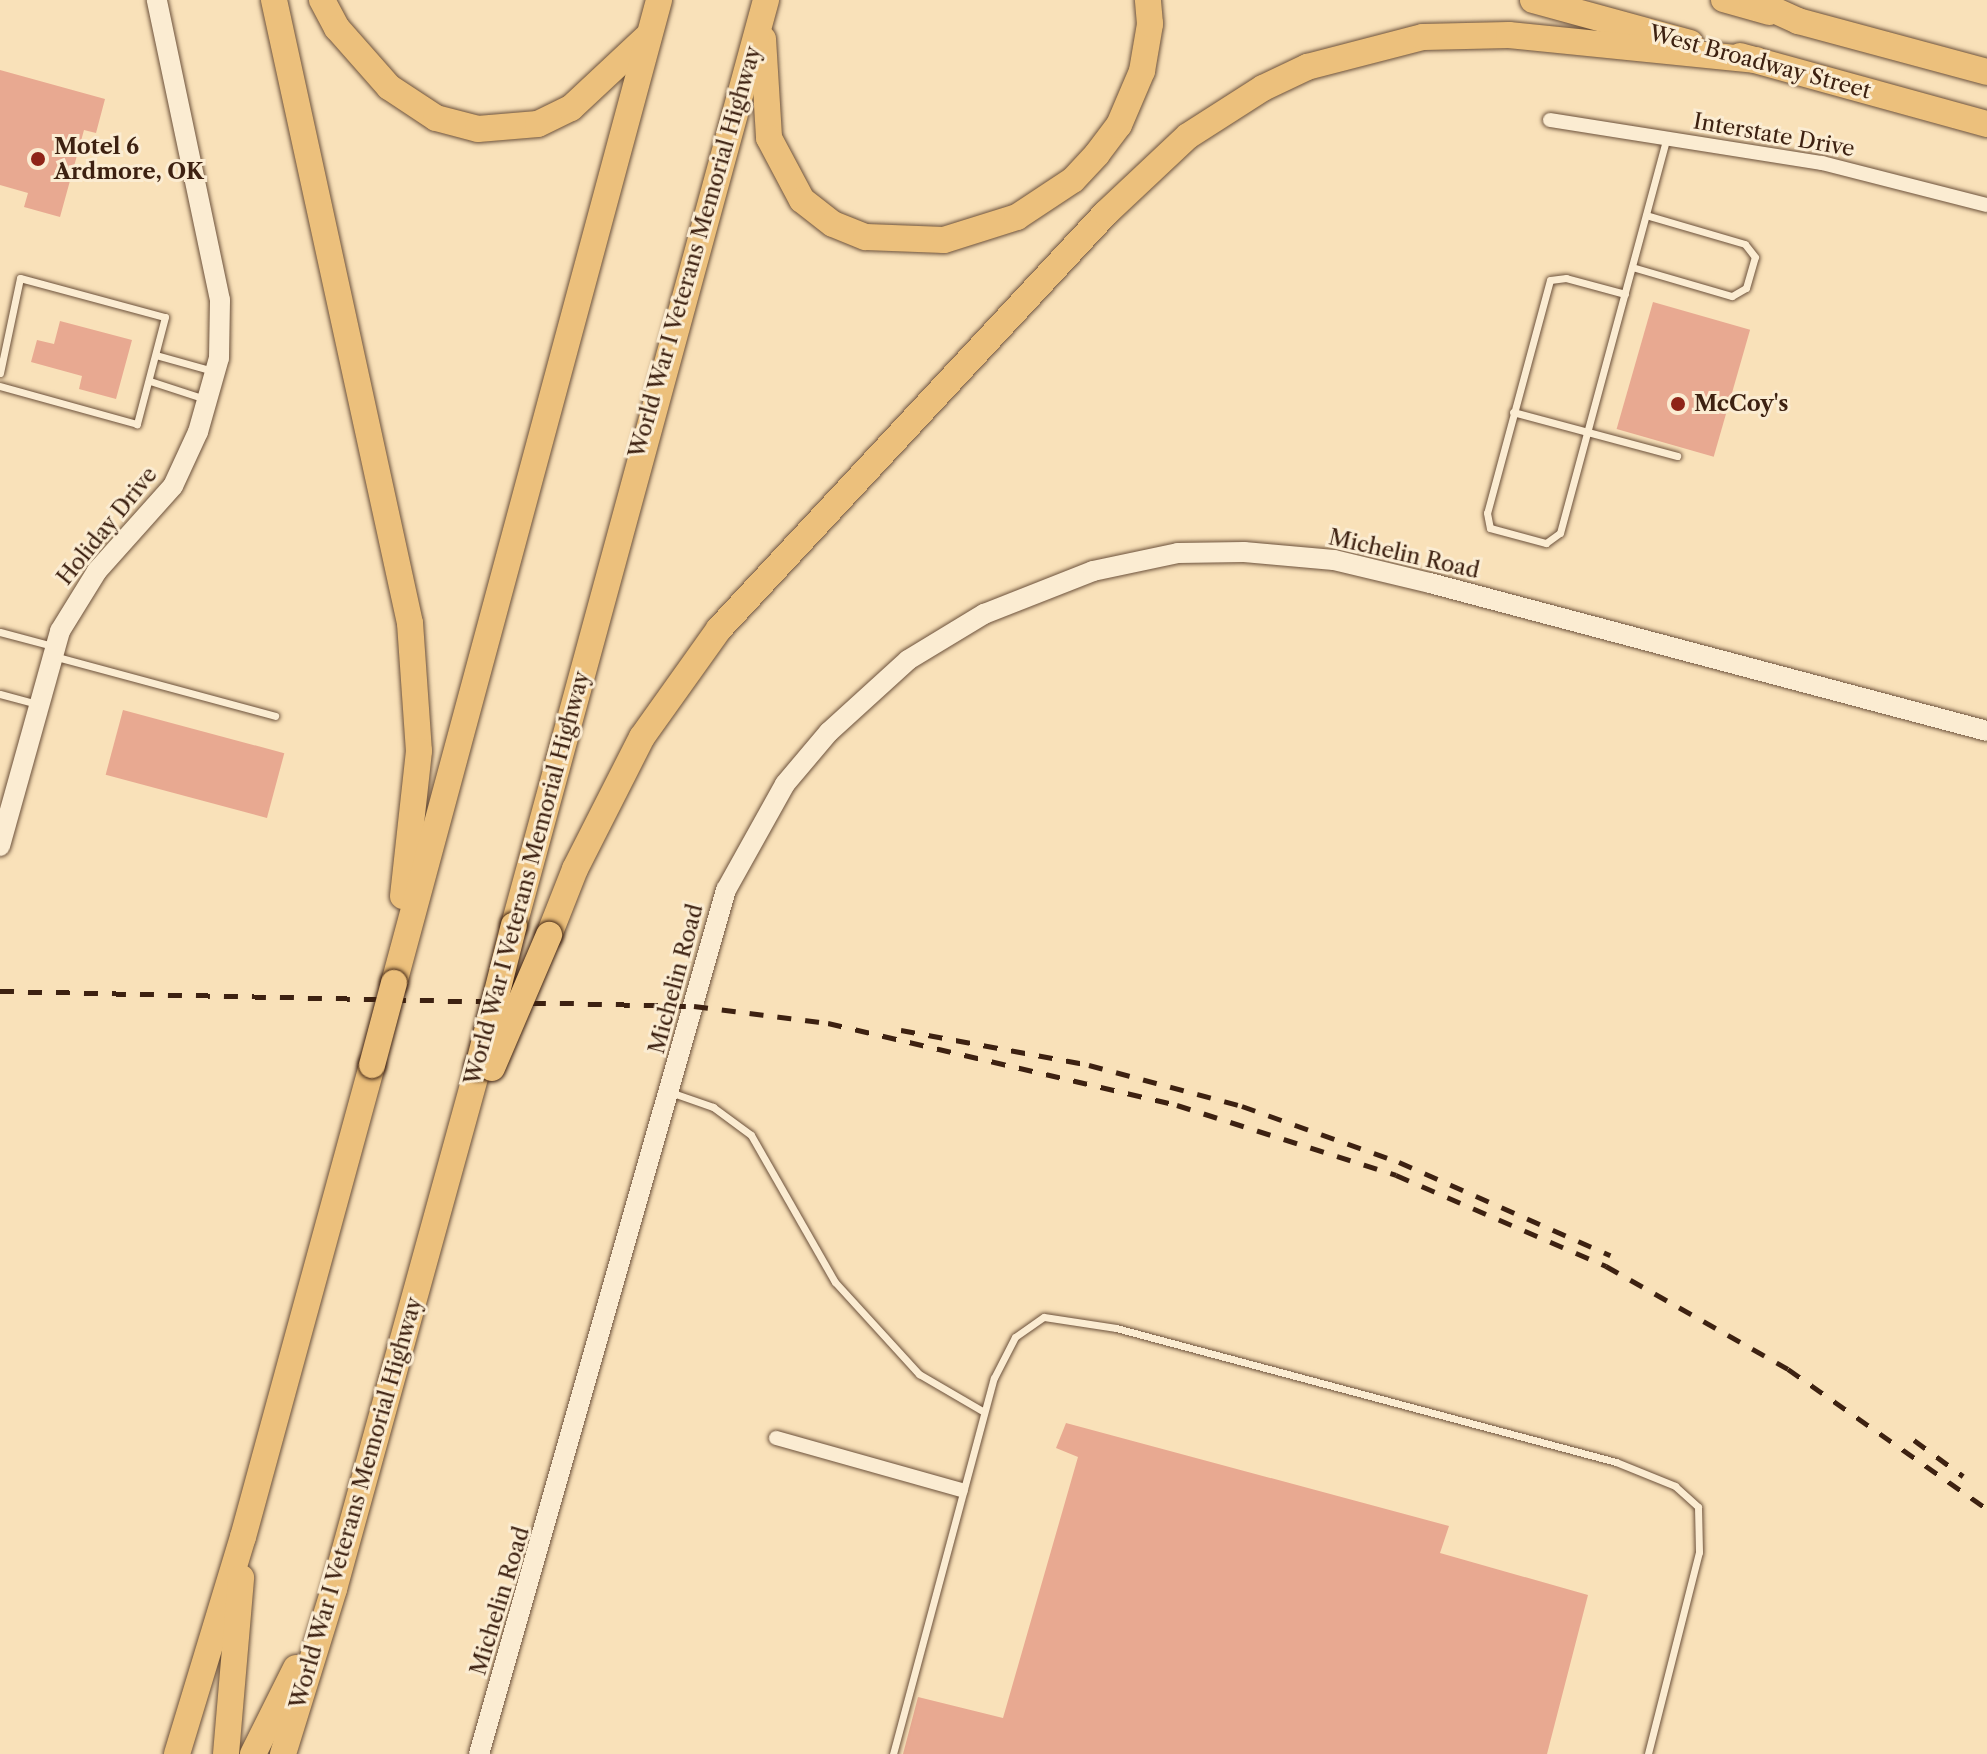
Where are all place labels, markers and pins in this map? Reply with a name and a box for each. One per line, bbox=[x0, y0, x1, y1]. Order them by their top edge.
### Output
place label: Motel 6 Ardmore, OK bbox=[54, 133, 204, 184]
marker: Motel 6 Ardmore, OK bbox=[29, 150, 47, 168]
place label: McCoy's bbox=[1694, 391, 1789, 417]
marker: McCoy's bbox=[1669, 395, 1687, 413]

